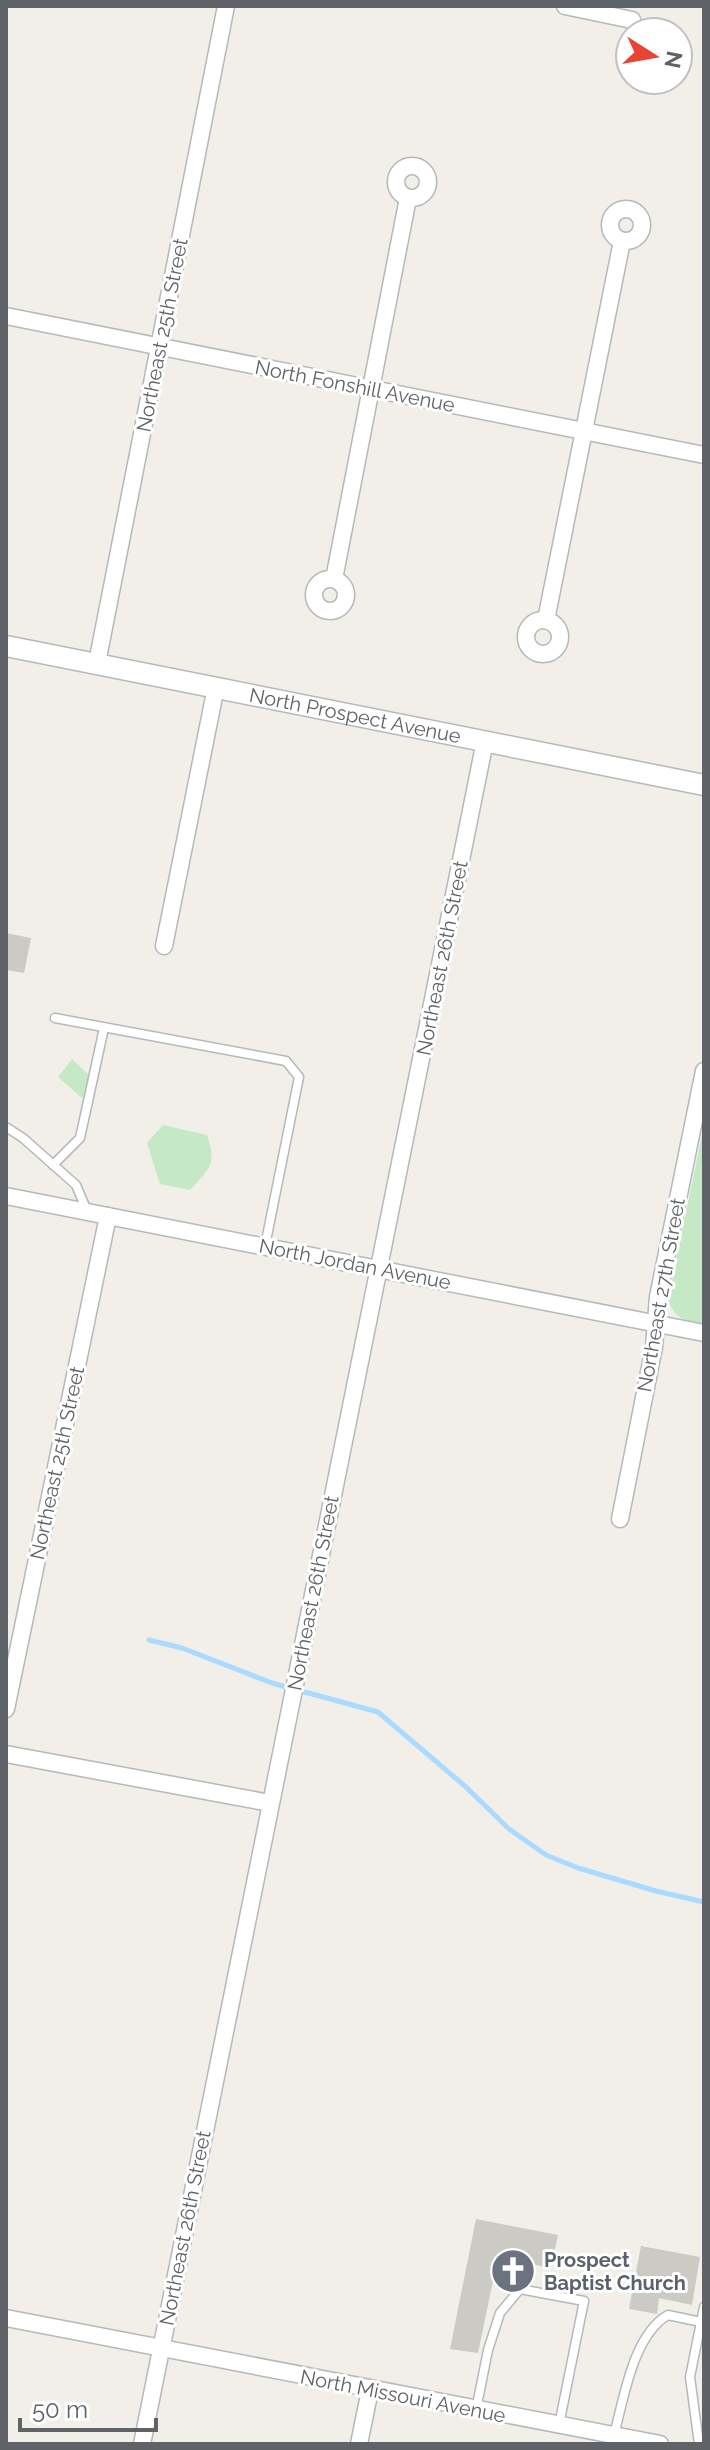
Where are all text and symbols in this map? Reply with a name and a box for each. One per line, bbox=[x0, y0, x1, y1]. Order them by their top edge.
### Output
north arrow bbox=[614, 16, 694, 96]
text: N bbox=[659, 49, 688, 71]
street label: Northeast 25th Street bbox=[131, 236, 193, 434]
street label: North Fonshill Avenue bbox=[253, 355, 457, 417]
street label: North Prospect Avenue bbox=[247, 683, 463, 748]
street label: Northeast 26th Street bbox=[411, 858, 473, 1057]
street label: Northeast 27th Street bbox=[632, 1196, 690, 1394]
street label: North Jordan Avenue bbox=[257, 1234, 453, 1294]
street label: Northeast 25th Street bbox=[25, 1364, 89, 1562]
street label: Northeast 26th Street bbox=[282, 1493, 344, 1692]
street label: Northeast 26th Street bbox=[154, 2128, 216, 2327]
church icon: Prospect Baptist Church bbox=[489, 2247, 537, 2295]
place label: Prospect Baptist Church bbox=[544, 2248, 686, 2295]
street label: North Missouri Avenue bbox=[298, 2364, 508, 2428]
scale bar bbox=[20, 2382, 156, 2432]
text: 50 m bbox=[32, 2395, 88, 2424]

